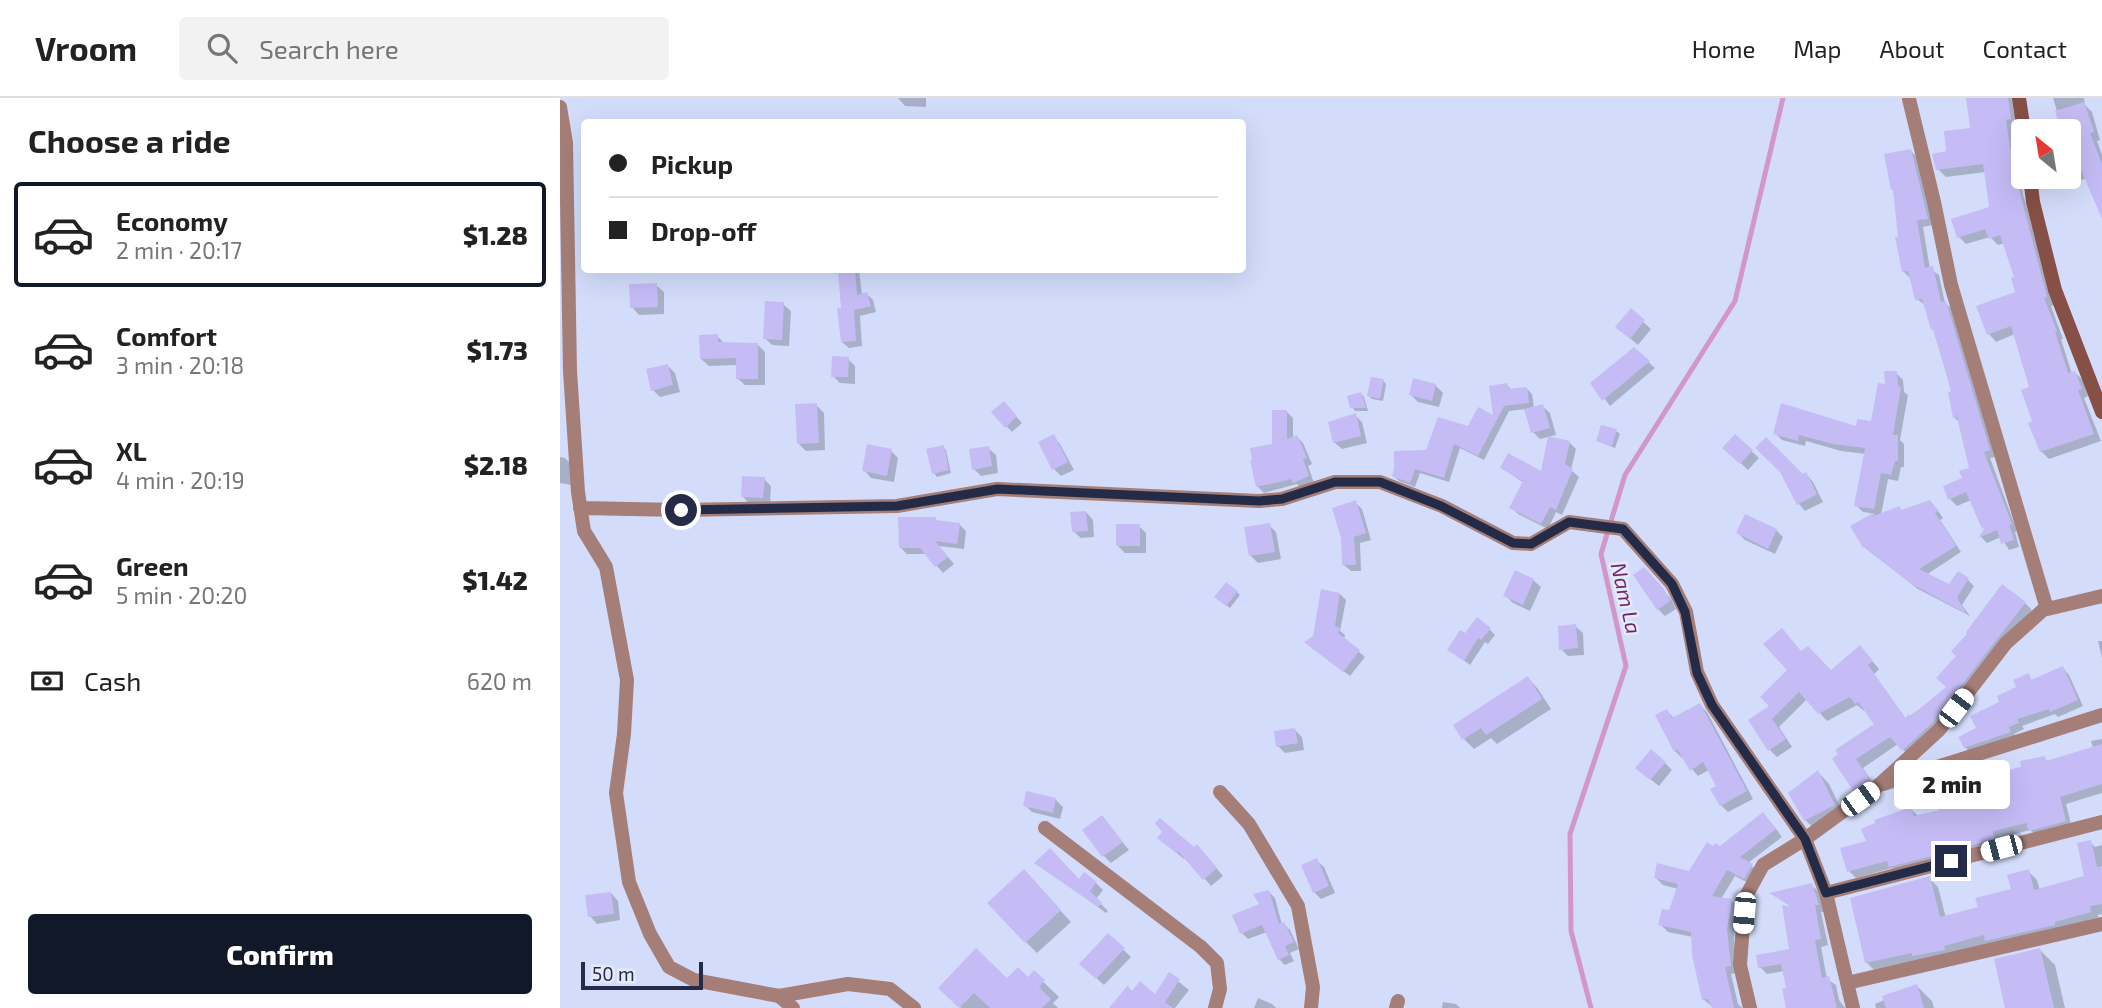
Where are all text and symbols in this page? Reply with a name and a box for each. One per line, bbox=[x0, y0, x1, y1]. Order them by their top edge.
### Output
search box bbox=[179, 17, 669, 80]
text: Vroom bbox=[35, 28, 137, 68]
icon: search bbox=[203, 29, 241, 67]
text: Search here bbox=[259, 33, 399, 64]
text: Home bbox=[1692, 34, 1755, 63]
text: Map bbox=[1793, 34, 1841, 63]
text: About bbox=[1879, 34, 1945, 63]
text: Contact bbox=[1983, 34, 2067, 63]
north arrow bbox=[2011, 119, 2081, 189]
map controls bbox=[2011, 119, 2081, 189]
text: Choose a ride bbox=[28, 121, 231, 159]
text: Pickup bbox=[651, 148, 733, 179]
icon: car bbox=[32, 203, 95, 266]
text: Economy bbox=[116, 205, 228, 236]
text: Drop-off bbox=[651, 215, 756, 246]
text: $1.28 bbox=[463, 219, 528, 250]
text: 2 min · 20:17 bbox=[116, 236, 242, 264]
icon: car bbox=[32, 318, 95, 381]
text: Comfort bbox=[116, 320, 217, 351]
text: $1.73 bbox=[466, 334, 528, 365]
text: 3 min · 20:18 bbox=[116, 351, 244, 379]
icon: car bbox=[32, 433, 95, 496]
text: XL bbox=[116, 435, 147, 466]
text: $2.18 bbox=[464, 449, 528, 480]
text: 4 min · 20:19 bbox=[116, 466, 245, 494]
route start bbox=[665, 494, 697, 526]
icon: car bbox=[32, 548, 95, 611]
text: Green bbox=[116, 550, 189, 581]
water label: Nam La bbox=[1607, 560, 1647, 636]
text: $1.42 bbox=[462, 564, 528, 595]
text: 5 min · 20:20 bbox=[116, 581, 247, 609]
icon: cash bbox=[28, 662, 66, 700]
text: Cash bbox=[84, 665, 141, 696]
text: 620 m bbox=[467, 667, 532, 695]
car bbox=[1935, 685, 1978, 731]
callout: 2 min bbox=[1893, 760, 2009, 808]
text: 2 min bbox=[1922, 770, 1982, 798]
car bbox=[1837, 778, 1884, 820]
car bbox=[1978, 832, 2025, 864]
route end bbox=[1935, 845, 1967, 877]
car bbox=[1732, 891, 1757, 935]
button: Confirm bbox=[28, 914, 532, 994]
scale bar bbox=[581, 959, 704, 991]
text: 50 m bbox=[592, 962, 635, 985]

